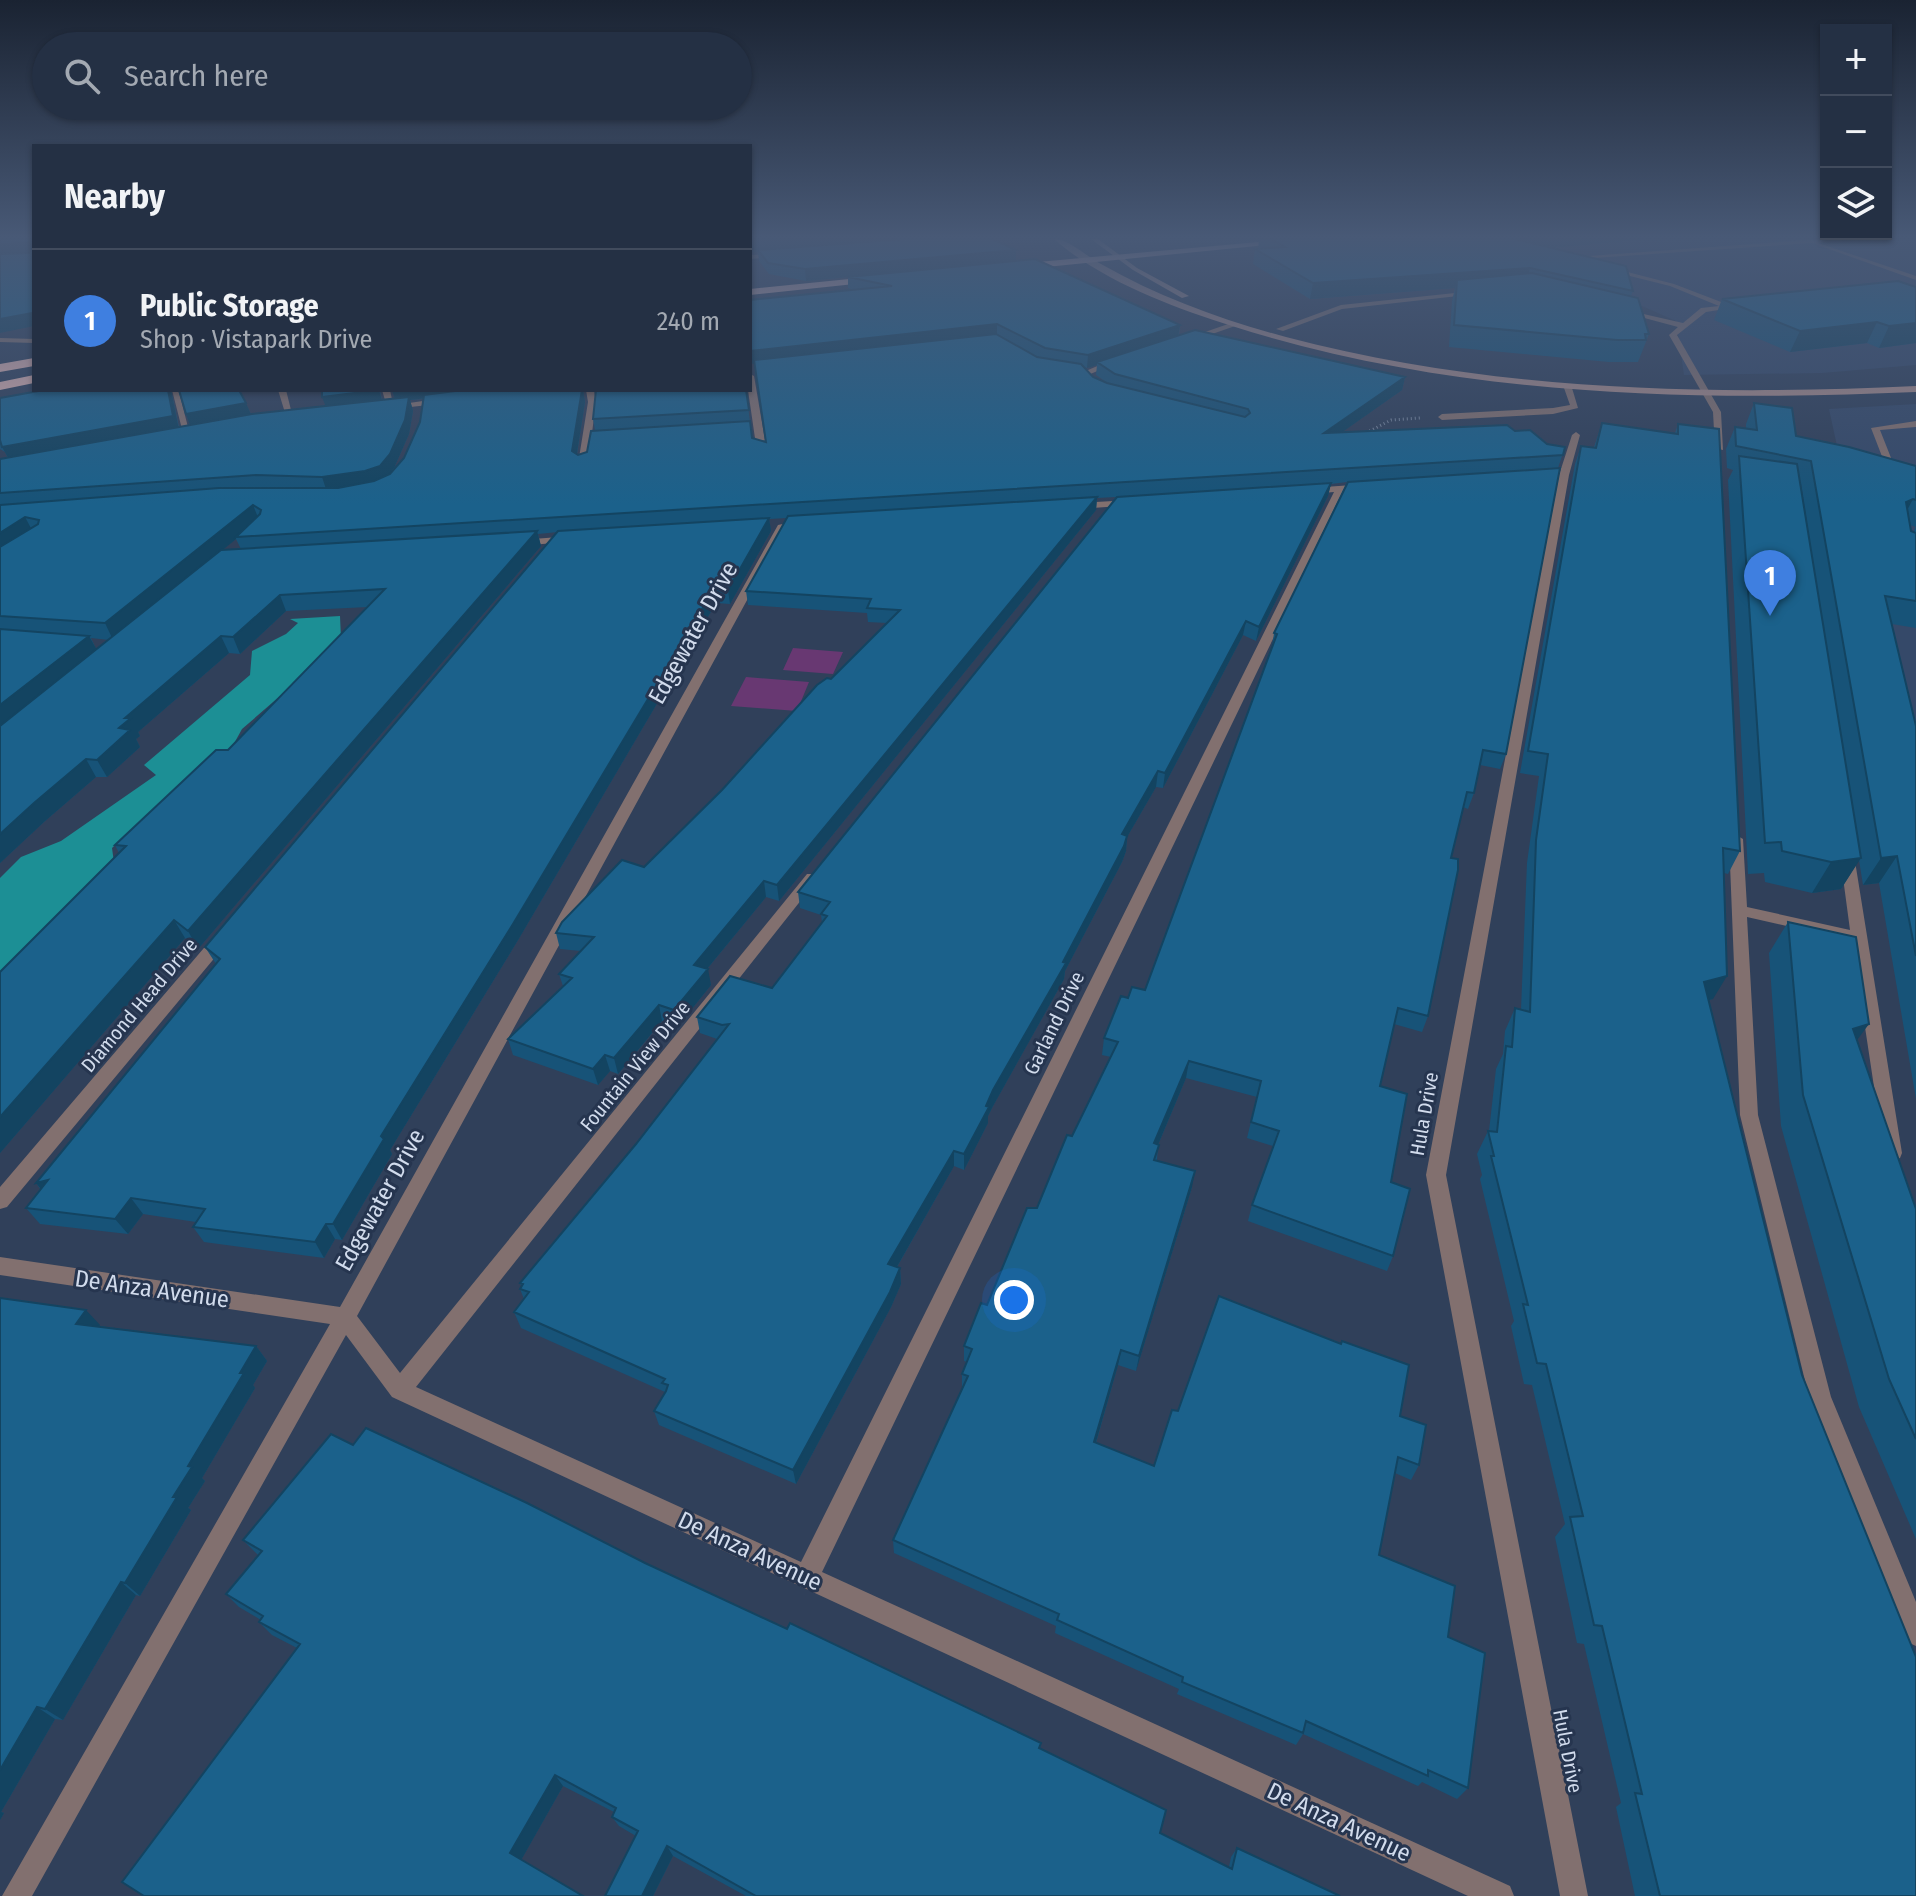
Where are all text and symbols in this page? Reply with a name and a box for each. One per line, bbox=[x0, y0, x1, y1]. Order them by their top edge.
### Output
map controls bbox=[1820, 24, 1892, 240]
button: + bbox=[1820, 24, 1892, 96]
search box bbox=[32, 32, 752, 120]
icon: search bbox=[60, 54, 104, 98]
text: Search here bbox=[124, 58, 269, 94]
button: − bbox=[1820, 96, 1892, 168]
button: layers bbox=[1820, 168, 1892, 240]
text: Nearby bbox=[64, 176, 165, 217]
text: Public Storage bbox=[140, 288, 319, 324]
text: 1 bbox=[85, 306, 96, 337]
text: 240 m bbox=[657, 306, 720, 337]
text: Shop · Vistapark Drive bbox=[140, 324, 372, 355]
pin: 1 bbox=[1744, 550, 1796, 616]
street label: Edgewater Drive bbox=[643, 557, 743, 709]
street label: Diamond Head Drive bbox=[76, 933, 202, 1077]
street label: Garland Drive bbox=[1019, 968, 1089, 1078]
street label: Fountain View Drive bbox=[575, 996, 695, 1136]
street label: Hula Drive bbox=[1405, 1070, 1443, 1158]
street label: Edgewater Drive bbox=[330, 1124, 430, 1276]
street label: De Anza Avenue bbox=[73, 1264, 231, 1314]
your location bbox=[994, 1280, 1034, 1320]
street label: De Anza Avenue bbox=[674, 1505, 826, 1597]
street label: Hula Drive bbox=[1548, 1707, 1588, 1795]
street label: De Anza Avenue bbox=[1263, 1776, 1415, 1868]

